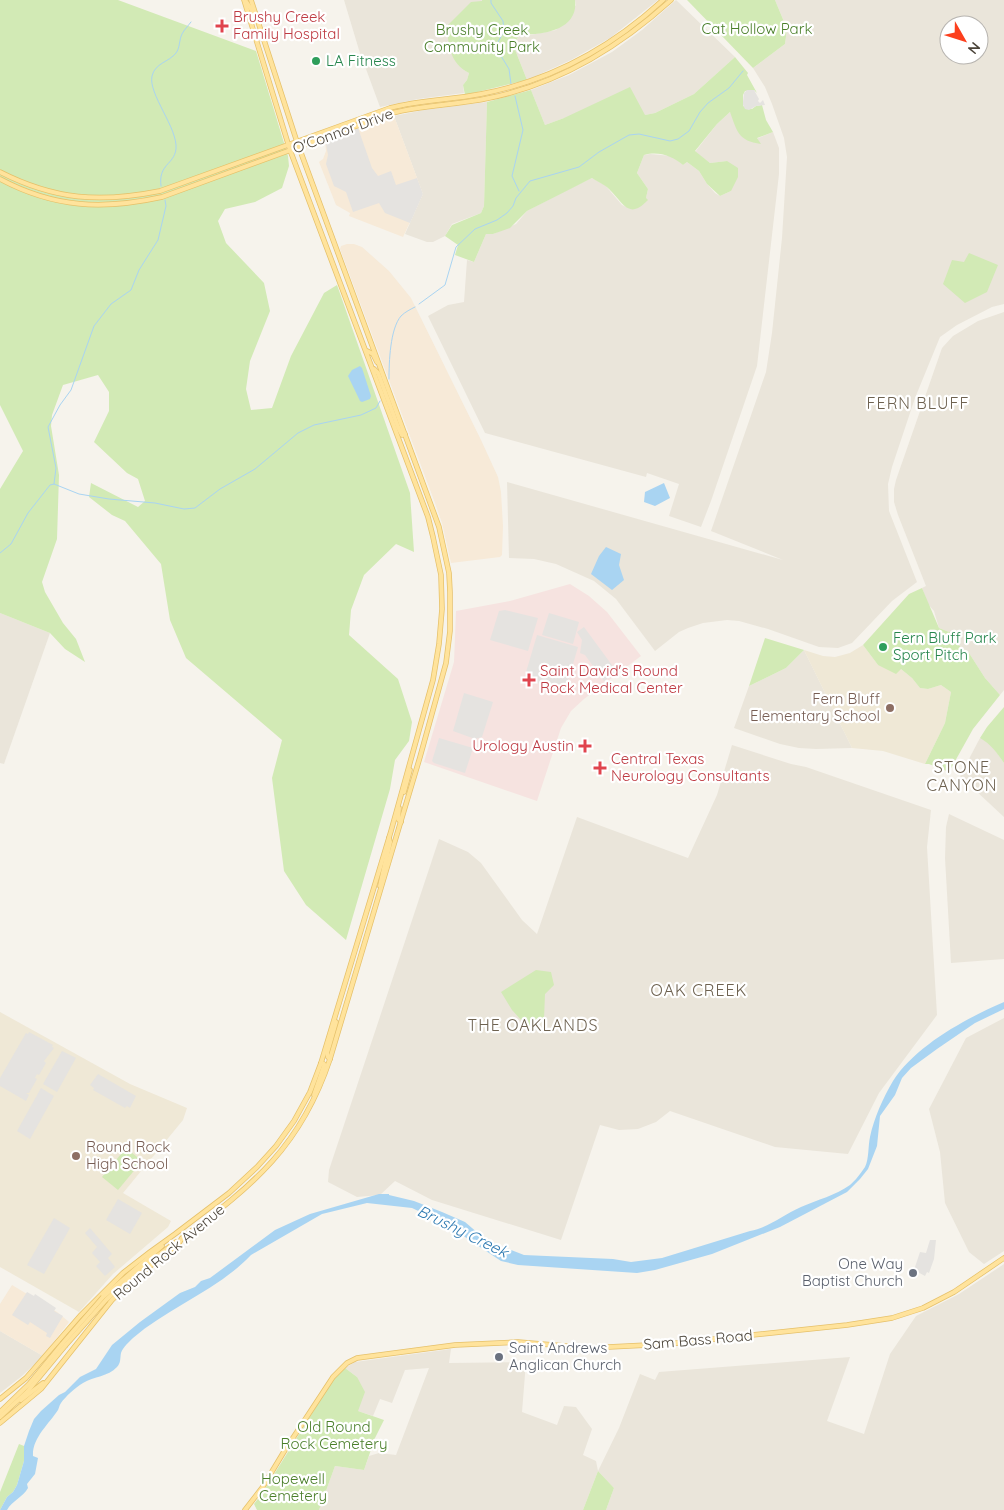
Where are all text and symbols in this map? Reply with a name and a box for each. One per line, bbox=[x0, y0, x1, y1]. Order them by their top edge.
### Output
place label: Brushy Creek Family Hospital bbox=[233, 7, 340, 43]
north arrow bbox=[939, 15, 989, 65]
marker: Brushy Creek Family Hospital bbox=[215, 19, 229, 33]
park label: Cat Hollow Park bbox=[702, 19, 812, 38]
park label: Brushy Creek Community Park bbox=[424, 20, 540, 56]
text: N bbox=[964, 39, 984, 58]
place label: LA Fitness bbox=[326, 51, 396, 70]
marker: LA Fitness bbox=[310, 55, 322, 67]
street label: O'Connor Drive bbox=[290, 104, 396, 158]
district label: FERN BLUFF bbox=[866, 393, 970, 413]
place label: Fern Bluff Park Sport Pitch bbox=[893, 628, 997, 664]
marker: Fern Bluff Park Sport Pitch bbox=[877, 641, 889, 653]
place label: Saint David's Round Rock Medical Center bbox=[540, 661, 683, 697]
marker: Saint David's Round Rock Medical Center bbox=[522, 673, 536, 687]
place label: Fern Bluff Elementary School bbox=[750, 689, 880, 725]
marker: Fern Bluff Elementary School bbox=[884, 702, 896, 714]
place label: Urology Austin bbox=[472, 736, 574, 755]
marker: Urology Austin bbox=[578, 739, 592, 753]
place label: Central Texas Neurology Consultants bbox=[611, 749, 770, 785]
district label: STONE CANYON bbox=[927, 757, 997, 795]
marker: Central Texas Neurology Consultants bbox=[593, 761, 607, 775]
district label: OAK CREEK bbox=[651, 980, 747, 1000]
district label: THE OAKLANDS bbox=[468, 1015, 598, 1035]
place label: Round Rock High School bbox=[86, 1137, 170, 1173]
marker: Round Rock High School bbox=[70, 1150, 82, 1162]
street label: Round Rock Avenue bbox=[109, 1199, 228, 1304]
water label: Brushy Creek bbox=[414, 1200, 513, 1262]
place label: One Way Baptist Church bbox=[802, 1254, 903, 1290]
marker: One Way Baptist Church bbox=[907, 1267, 919, 1279]
street label: Sam Bass Road bbox=[643, 1325, 753, 1354]
place label: Saint Andrews Anglican Church bbox=[509, 1338, 622, 1374]
marker: Saint Andrews Anglican Church bbox=[493, 1351, 505, 1363]
park label: Old Round Rock Cemetery bbox=[280, 1417, 388, 1453]
park label: Hopewell Cemetery bbox=[259, 1469, 327, 1505]

